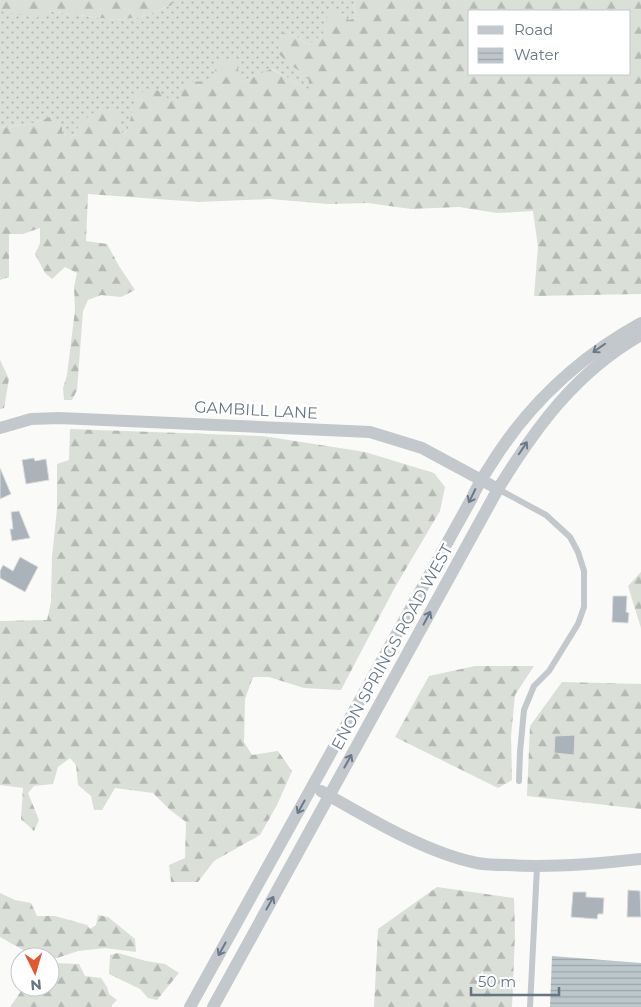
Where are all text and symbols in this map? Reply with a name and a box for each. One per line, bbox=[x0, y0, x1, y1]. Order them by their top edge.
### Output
legend bbox=[468, 10, 631, 75]
text: Road bbox=[514, 20, 553, 39]
text: Water bbox=[514, 45, 560, 64]
one-way arrow bbox=[593, 343, 607, 353]
street label: GAMBILL LANE bbox=[194, 397, 318, 423]
one-way arrow bbox=[519, 441, 529, 455]
one-way arrow bbox=[467, 488, 476, 503]
street label: ENON SPRINGS ROAD WEST bbox=[327, 540, 457, 753]
one-way arrow bbox=[422, 611, 432, 626]
one-way arrow bbox=[344, 754, 354, 768]
one-way arrow bbox=[296, 800, 306, 815]
one-way arrow bbox=[266, 896, 275, 911]
one-way arrow bbox=[217, 942, 227, 957]
north arrow bbox=[10, 947, 60, 997]
scale bar bbox=[471, 964, 558, 996]
text: 50 m bbox=[478, 972, 516, 991]
text: N bbox=[30, 975, 43, 994]

